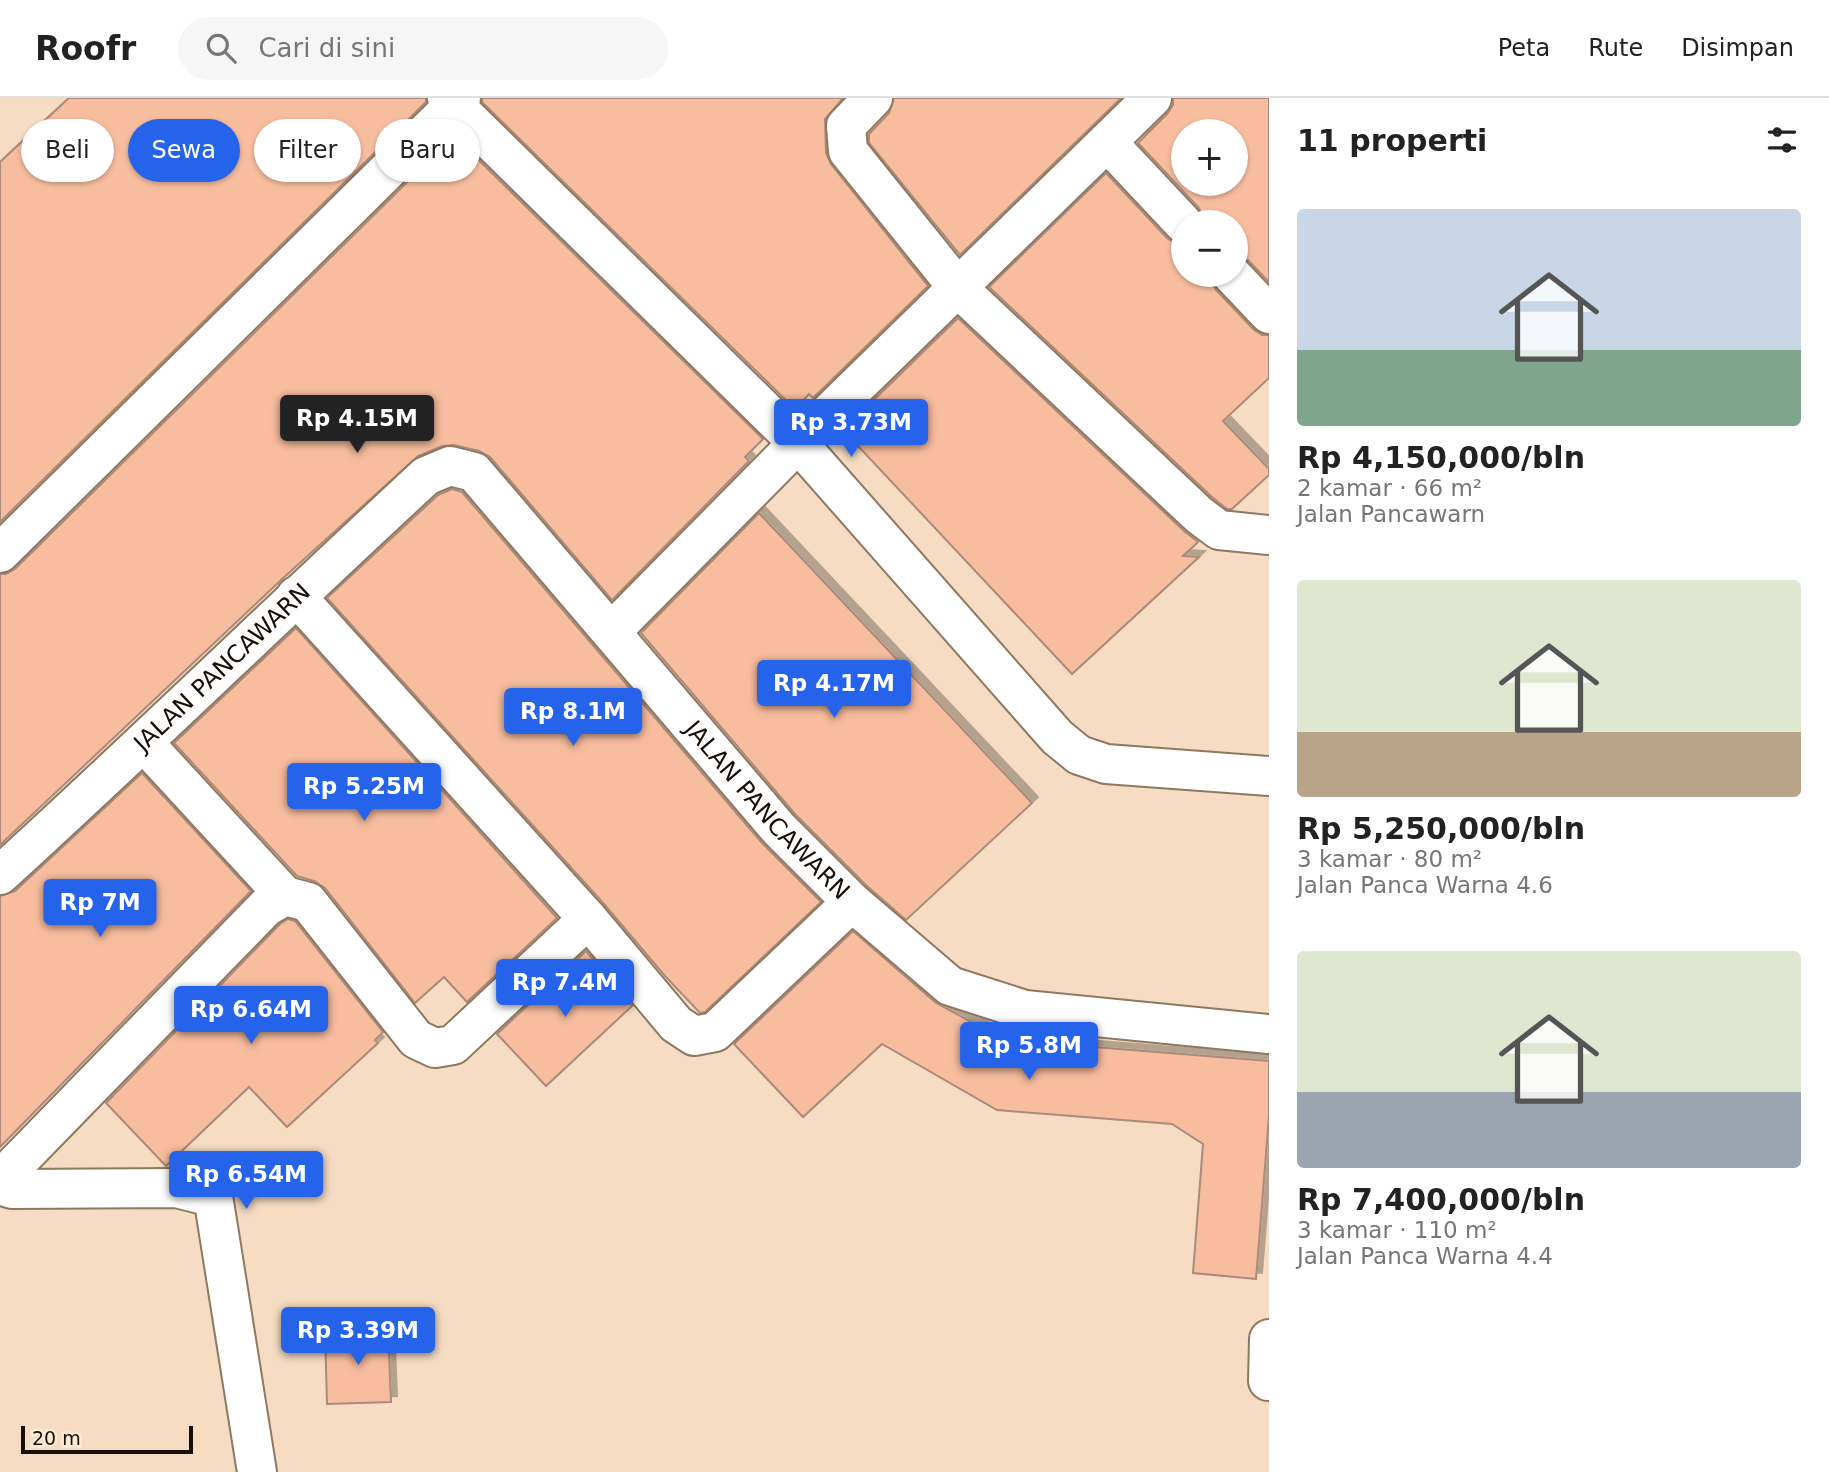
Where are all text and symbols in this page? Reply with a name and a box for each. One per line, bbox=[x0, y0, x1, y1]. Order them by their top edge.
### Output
search box bbox=[178, 17, 668, 80]
text: Roofr bbox=[35, 29, 136, 68]
icon: search bbox=[202, 29, 240, 67]
text: Cari di sini bbox=[258, 33, 395, 63]
text: Peta bbox=[1498, 34, 1550, 62]
text: Rute bbox=[1588, 34, 1643, 62]
text: Disimpan bbox=[1681, 34, 1794, 62]
chip: Beli bbox=[21, 119, 114, 182]
chip: Sewa bbox=[128, 119, 240, 182]
chip: Filter bbox=[254, 119, 361, 182]
chip: Baru bbox=[375, 119, 480, 182]
map controls bbox=[1171, 119, 1248, 287]
button: + bbox=[1171, 119, 1248, 196]
icon: filters bbox=[1763, 121, 1801, 159]
text: 11 properti bbox=[1297, 123, 1487, 158]
button: − bbox=[1171, 210, 1248, 287]
icon: home bbox=[1486, 254, 1612, 380]
pin: Rp 4.15M bbox=[285, 396, 429, 455]
pin: Rp 3.73M bbox=[779, 400, 923, 459]
text: Rp 4.15M bbox=[296, 405, 418, 431]
text: Rp 3.73M bbox=[790, 409, 912, 435]
text: Rp 4,150,000/bln bbox=[1297, 440, 1585, 475]
text: 2 kamar · 66 m² bbox=[1297, 475, 1482, 501]
text: Jalan Pancawarn bbox=[1297, 501, 1485, 527]
street label: JALAN PANCAWARN bbox=[127, 578, 316, 759]
icon: home bbox=[1486, 625, 1612, 751]
pin: Rp 4.17M bbox=[762, 660, 906, 720]
text: Rp 4.17M bbox=[773, 670, 895, 696]
pin: Rp 8.1M bbox=[508, 688, 638, 748]
text: Rp 8.1M bbox=[520, 698, 626, 724]
street label: JALAN PANCAWARN bbox=[678, 714, 855, 905]
pin: Rp 5.25M bbox=[292, 764, 436, 823]
text: Rp 5.25M bbox=[303, 773, 425, 799]
text: Rp 5,250,000/bln bbox=[1297, 811, 1585, 846]
text: 3 kamar · 80 m² bbox=[1297, 846, 1482, 872]
text: Jalan Panca Warna 4.6 bbox=[1297, 872, 1553, 898]
pin: Rp 7M bbox=[51, 880, 149, 939]
text: Rp 7M bbox=[59, 889, 141, 915]
pin: Rp 7.4M bbox=[500, 960, 630, 1019]
text: Rp 7.4M bbox=[512, 969, 618, 995]
pin: Rp 6.64M bbox=[179, 986, 323, 1046]
text: Rp 6.64M bbox=[190, 996, 312, 1022]
icon: home bbox=[1486, 996, 1612, 1122]
pin: Rp 5.8M bbox=[964, 1023, 1094, 1082]
text: Rp 5.8M bbox=[976, 1032, 1082, 1058]
pin: Rp 6.54M bbox=[174, 1152, 318, 1211]
text: Rp 6.54M bbox=[185, 1161, 307, 1187]
text: Rp 7,400,000/bln bbox=[1297, 1182, 1585, 1217]
text: 3 kamar · 110 m² bbox=[1297, 1217, 1497, 1243]
text: Jalan Panca Warna 4.4 bbox=[1297, 1243, 1553, 1269]
pin: Rp 3.39M bbox=[286, 1308, 430, 1367]
text: Rp 3.39M bbox=[297, 1317, 419, 1343]
scale bar bbox=[21, 1423, 192, 1455]
text: 20 m bbox=[32, 1427, 81, 1449]

